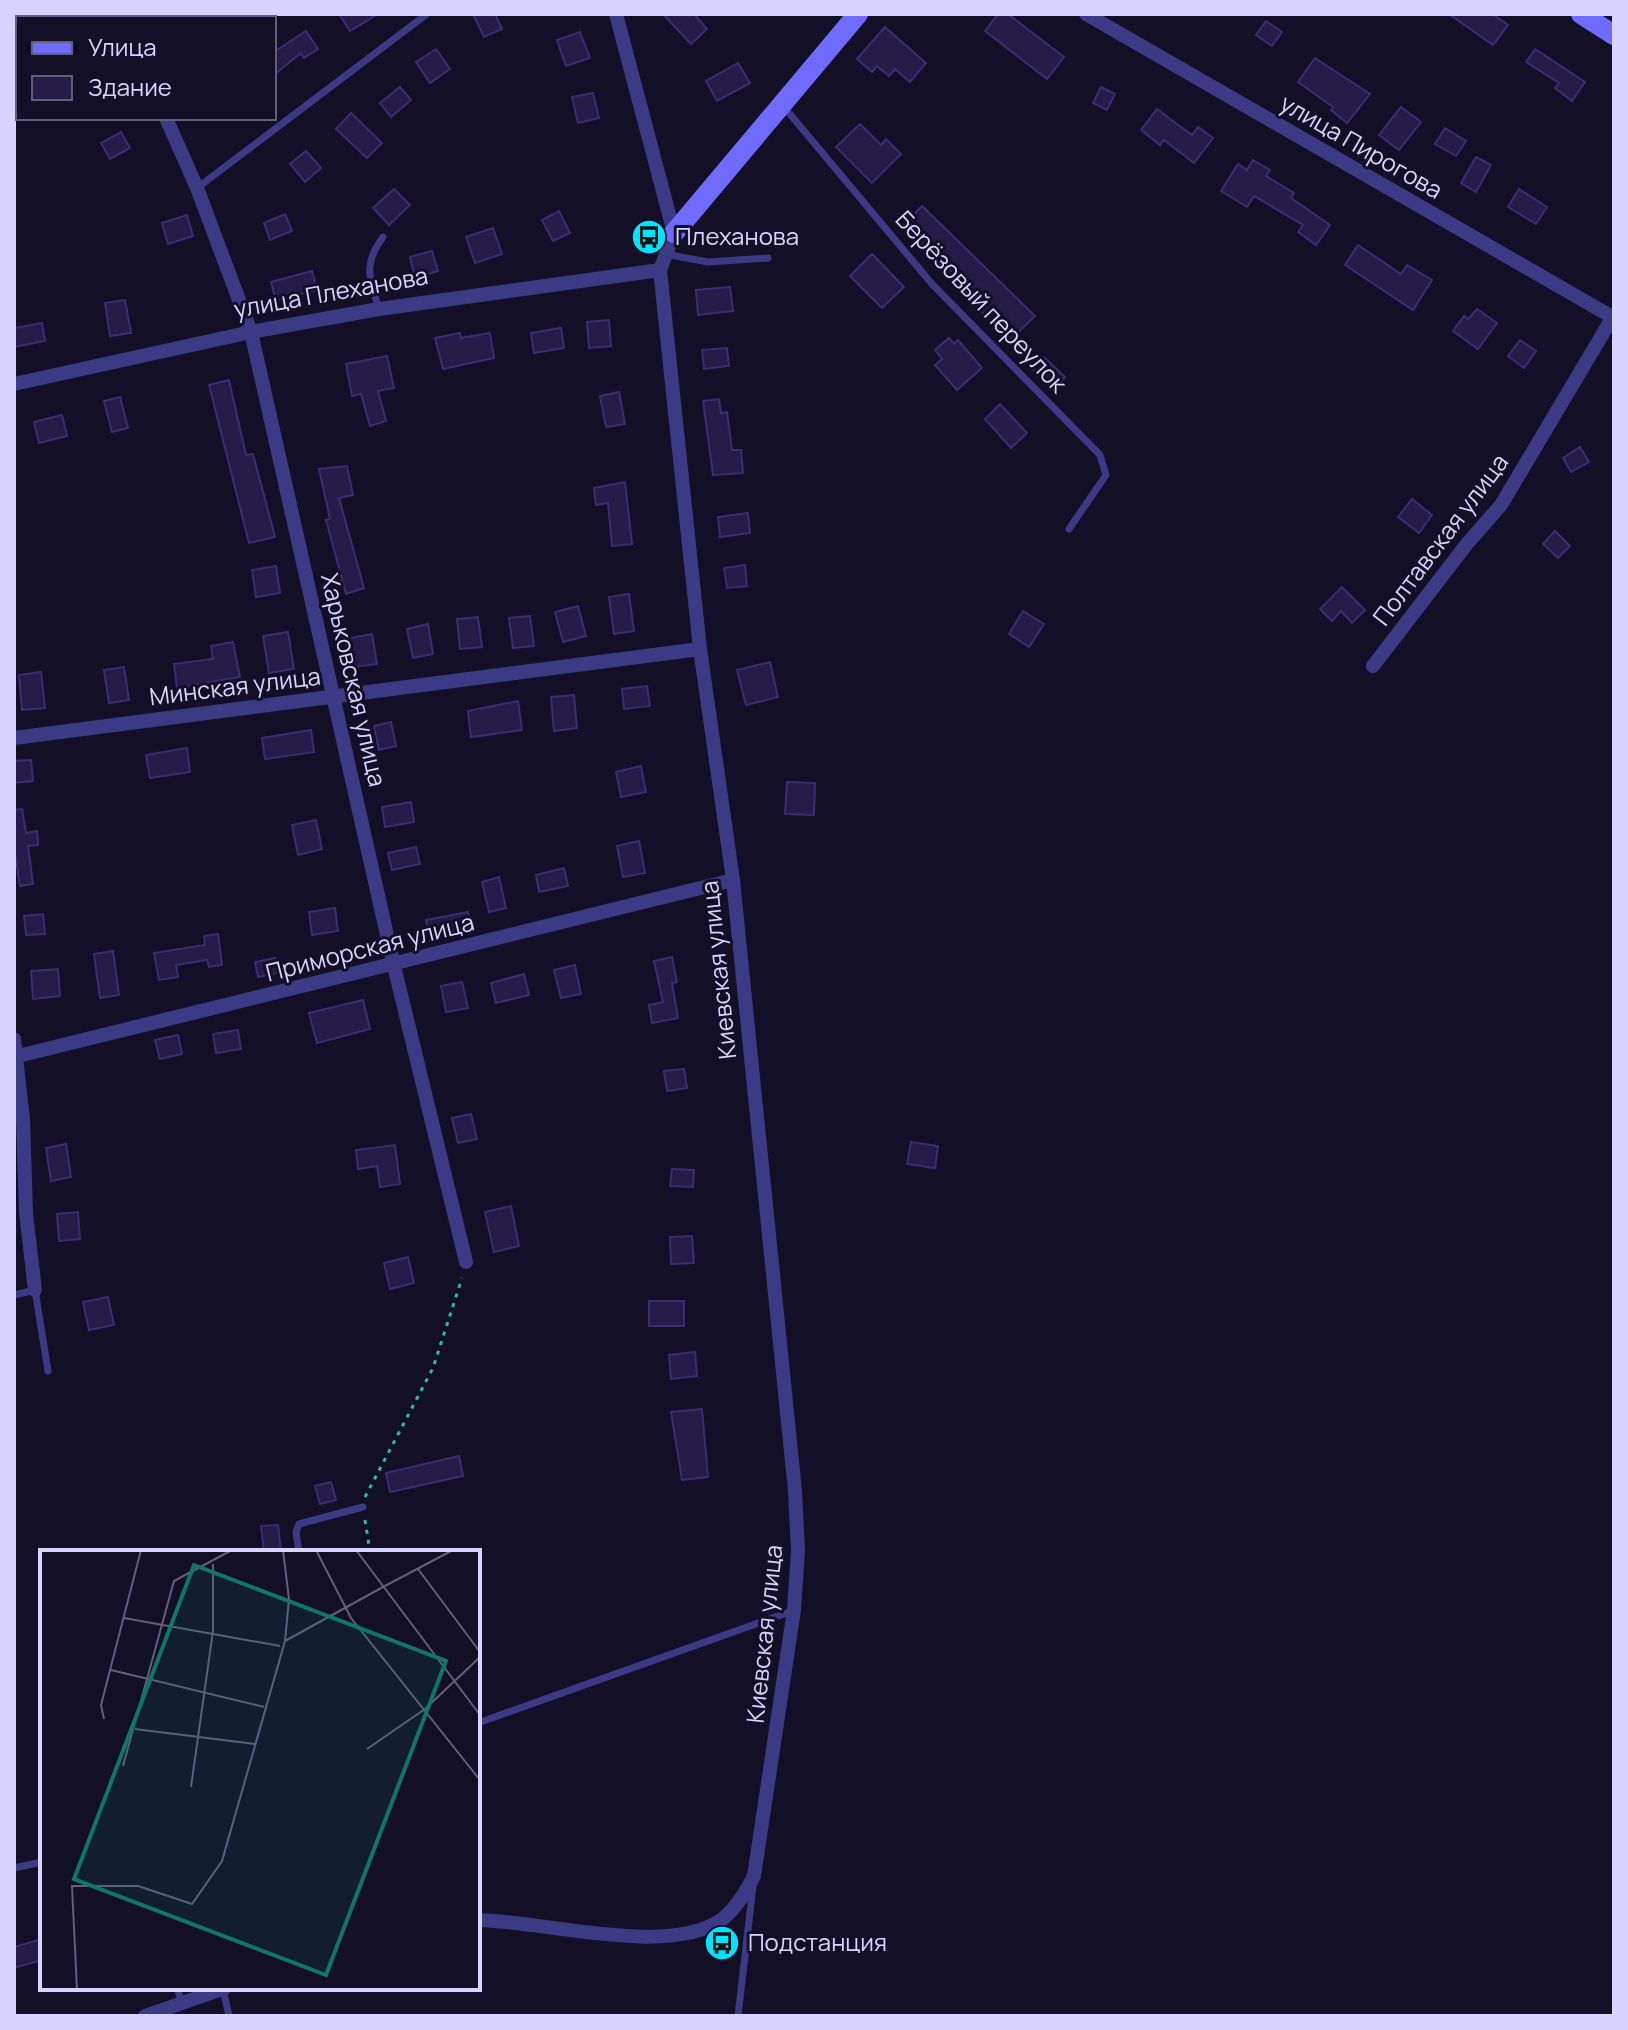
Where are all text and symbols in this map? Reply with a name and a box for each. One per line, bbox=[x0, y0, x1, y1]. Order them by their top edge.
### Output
legend bbox=[16, 16, 276, 120]
text: Улица bbox=[88, 30, 157, 63]
text: Здание bbox=[88, 70, 172, 103]
street label: улица Пирогова bbox=[1274, 86, 1449, 206]
street label: Берёзовый переулок bbox=[889, 203, 1076, 400]
bus stop icon: Плеханова bbox=[630, 218, 668, 256]
place label: Плеханова bbox=[675, 219, 799, 252]
street label: улица Плеханова bbox=[231, 258, 430, 325]
street label: Полтавская улица bbox=[1364, 447, 1515, 632]
street label: Харьковская улица bbox=[314, 570, 395, 790]
street label: Минская улица bbox=[147, 659, 322, 712]
street label: Киевская улица bbox=[692, 879, 743, 1061]
street label: Приморская улица bbox=[262, 905, 477, 988]
street label: Киевская улица bbox=[738, 1543, 789, 1725]
inset map bbox=[40, 1550, 480, 1990]
bus stop icon: Подстанция bbox=[703, 1924, 741, 1962]
place label: Подстанция bbox=[748, 1925, 887, 1958]

